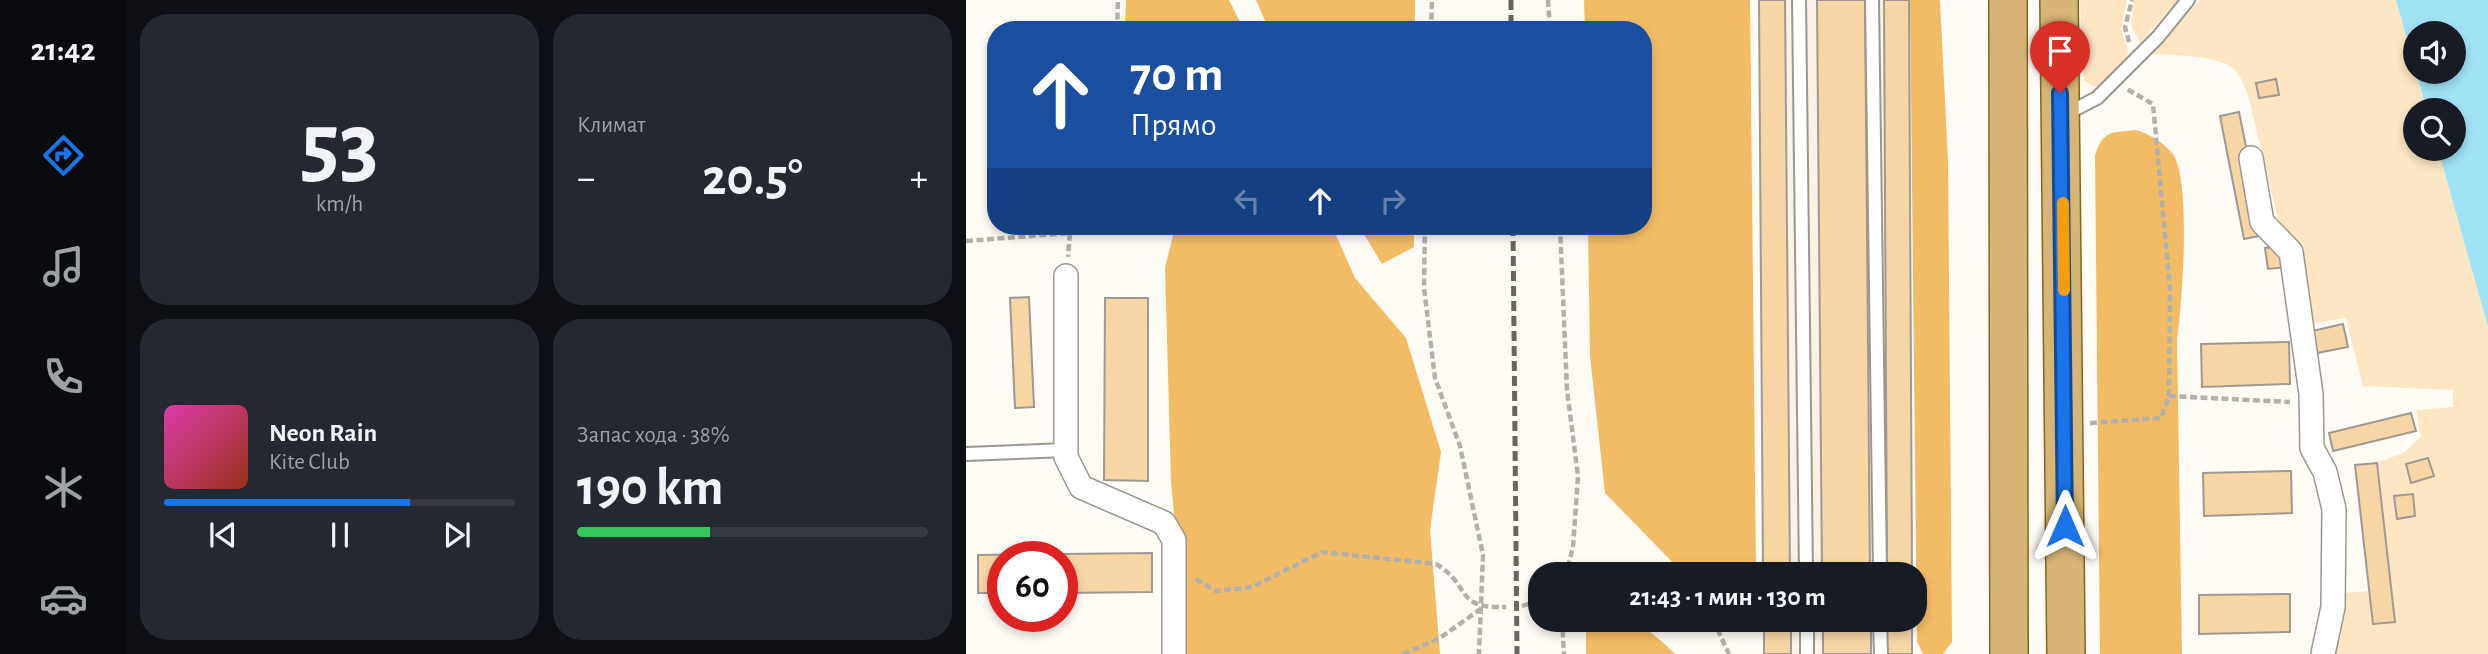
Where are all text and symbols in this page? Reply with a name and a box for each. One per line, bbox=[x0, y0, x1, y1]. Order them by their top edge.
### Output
pin bbox=[2030, 21, 2090, 93]
map controls bbox=[2403, 21, 2466, 161]
button: sound bbox=[2403, 21, 2466, 84]
icon: arrive bbox=[2041, 32, 2079, 70]
text: 21:42 bbox=[30, 34, 96, 66]
icon: ahead bbox=[1015, 49, 1106, 140]
text: 70 m bbox=[1130, 51, 1224, 100]
button: search bbox=[2403, 98, 2466, 161]
text: 53 bbox=[300, 100, 379, 191]
text: Прямо bbox=[1130, 109, 1216, 141]
text: Климат bbox=[577, 114, 646, 137]
icon: directions bbox=[39, 131, 88, 180]
text: 20.5° bbox=[702, 152, 803, 204]
text: − bbox=[577, 160, 595, 198]
text: + bbox=[910, 160, 928, 198]
icon: left bbox=[1228, 182, 1266, 220]
icon: ahead bbox=[1301, 182, 1339, 220]
icon: right bbox=[1374, 182, 1412, 220]
text: km/h bbox=[316, 193, 363, 216]
icon: music bbox=[39, 242, 88, 291]
icon: phone bbox=[39, 352, 88, 401]
text: Neon Rain bbox=[269, 420, 377, 446]
text: Запас хода · 38% bbox=[577, 424, 730, 447]
text: Kite Club bbox=[269, 451, 350, 474]
text: 190 km bbox=[577, 462, 723, 514]
icon: climate bbox=[39, 463, 88, 512]
position arrow bbox=[2028, 489, 2102, 563]
icon: previous bbox=[204, 516, 242, 554]
icon: pause bbox=[321, 516, 359, 554]
icon: next bbox=[438, 516, 476, 554]
speed limit sign: 60 bbox=[987, 541, 1078, 632]
icon: car bbox=[39, 574, 88, 623]
text: 21:43 · 1 мин · 130 m bbox=[1629, 584, 1826, 610]

